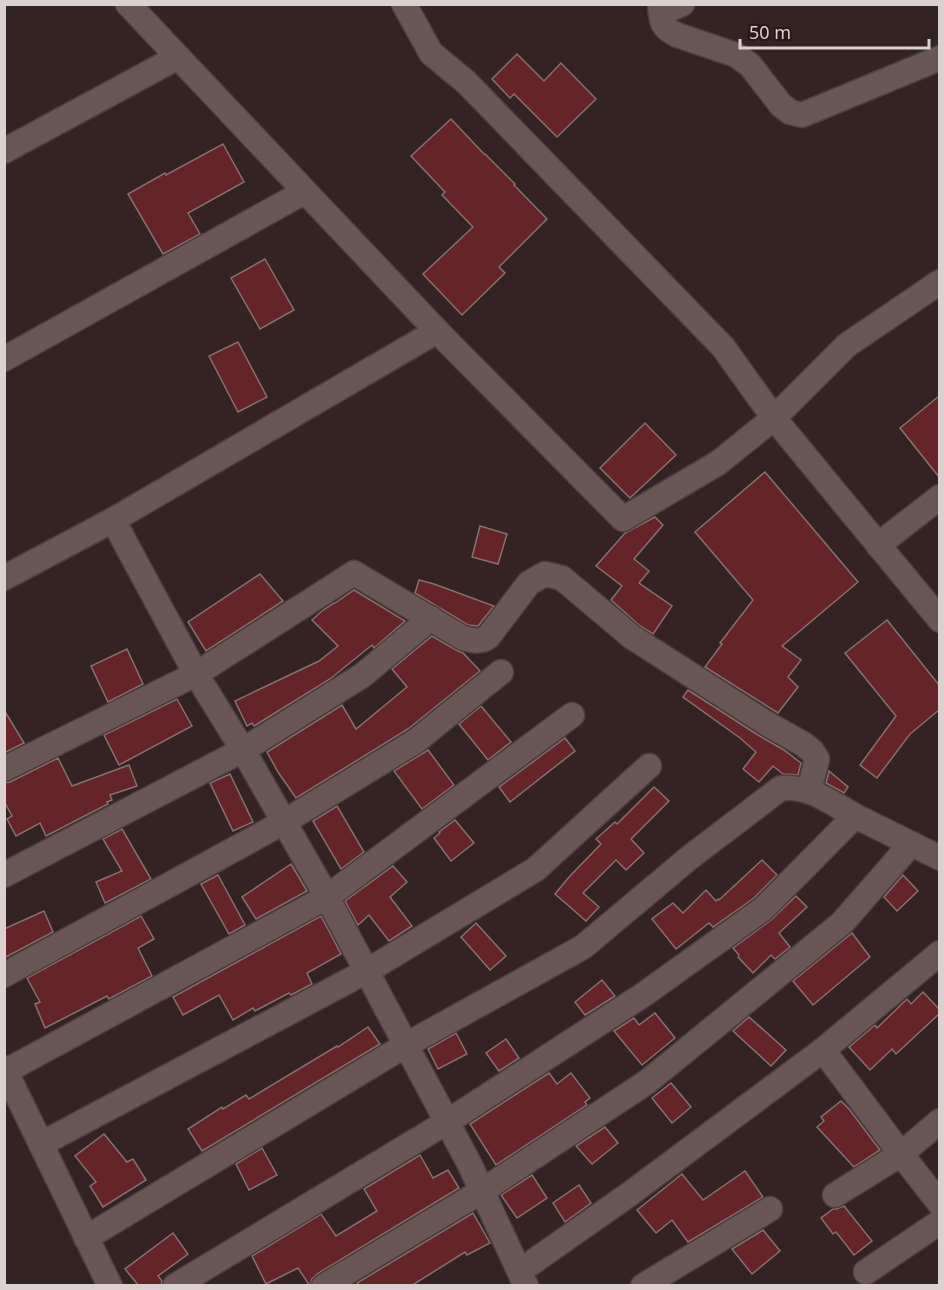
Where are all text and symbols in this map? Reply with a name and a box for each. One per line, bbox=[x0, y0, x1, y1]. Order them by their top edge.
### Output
scale bar bbox=[740, 12, 929, 50]
text: 50 m bbox=[749, 20, 791, 44]

